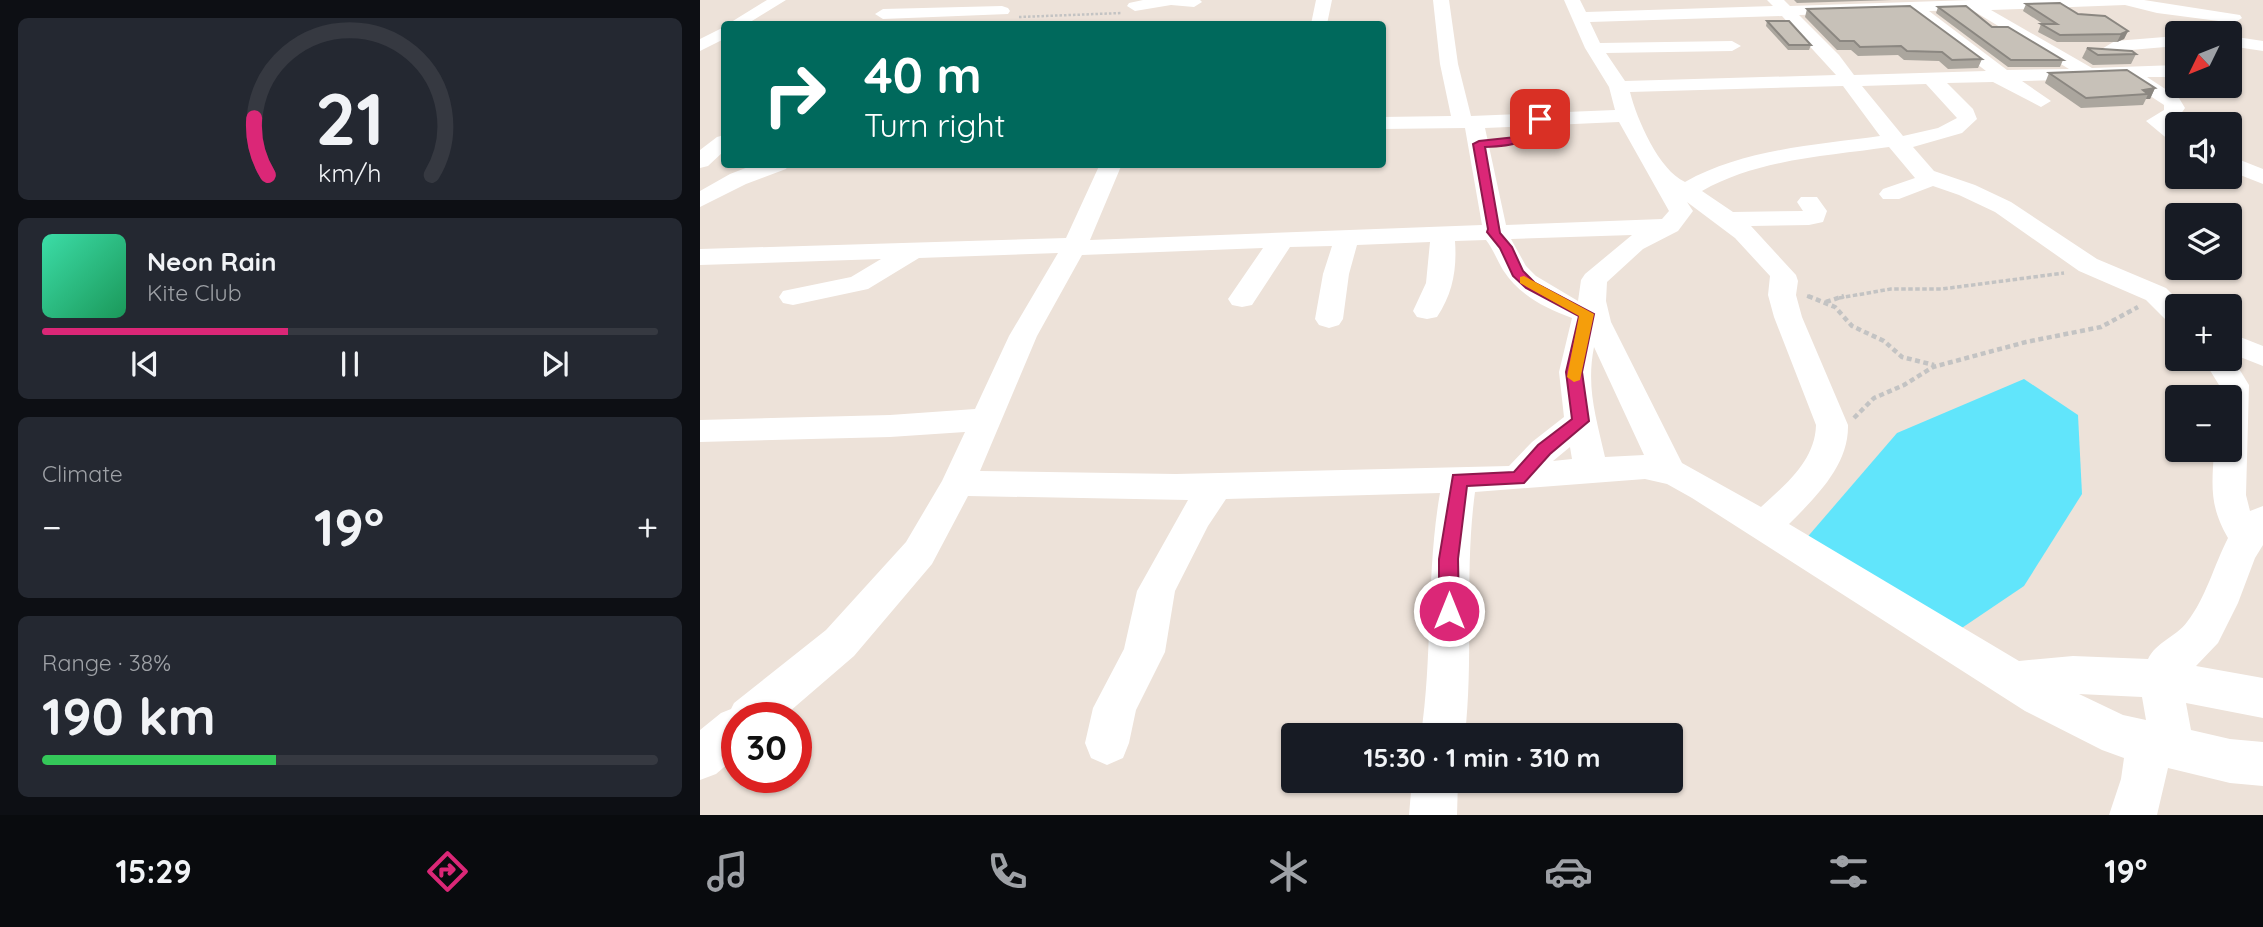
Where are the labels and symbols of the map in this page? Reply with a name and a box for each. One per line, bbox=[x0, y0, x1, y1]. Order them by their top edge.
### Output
north arrow bbox=[2165, 21, 2242, 98]
pin bbox=[1510, 89, 1570, 149]
position arrow bbox=[1412, 574, 1486, 648]
speed limit sign: 30 bbox=[721, 702, 812, 793]

